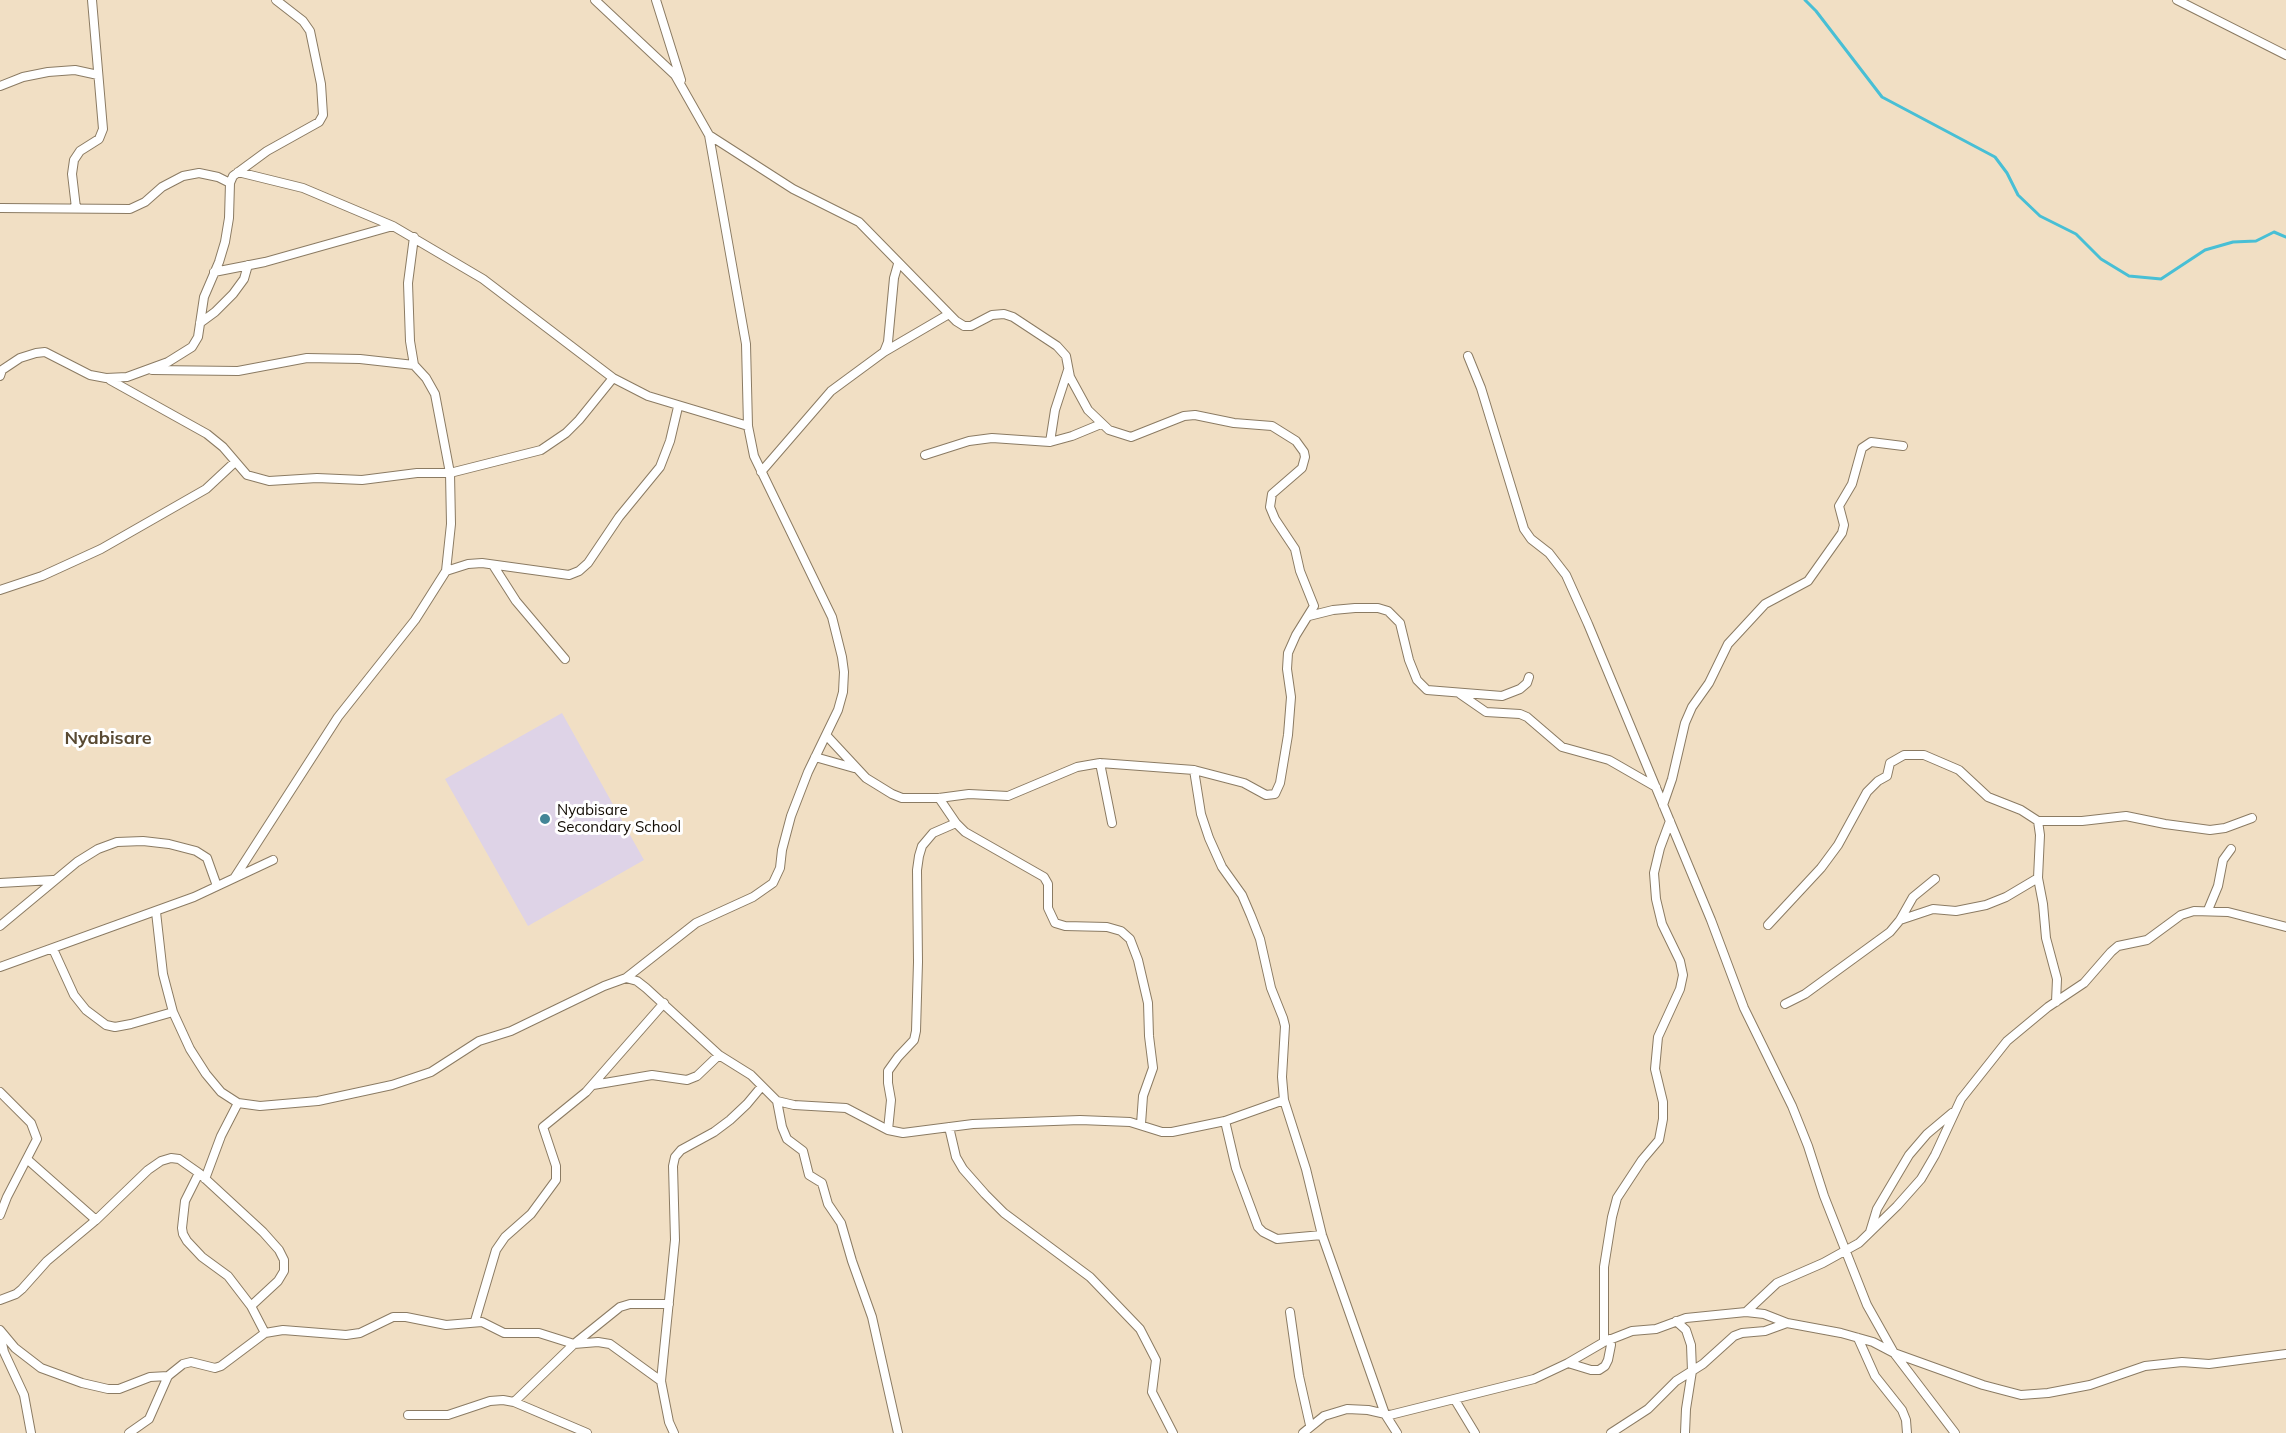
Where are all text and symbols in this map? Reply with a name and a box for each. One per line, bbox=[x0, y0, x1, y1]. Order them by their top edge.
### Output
district label: Nyabisare bbox=[64, 728, 152, 750]
place label: Nyabisare Secondary School bbox=[557, 801, 681, 836]
marker: Nyabisare Secondary School bbox=[538, 812, 552, 826]

